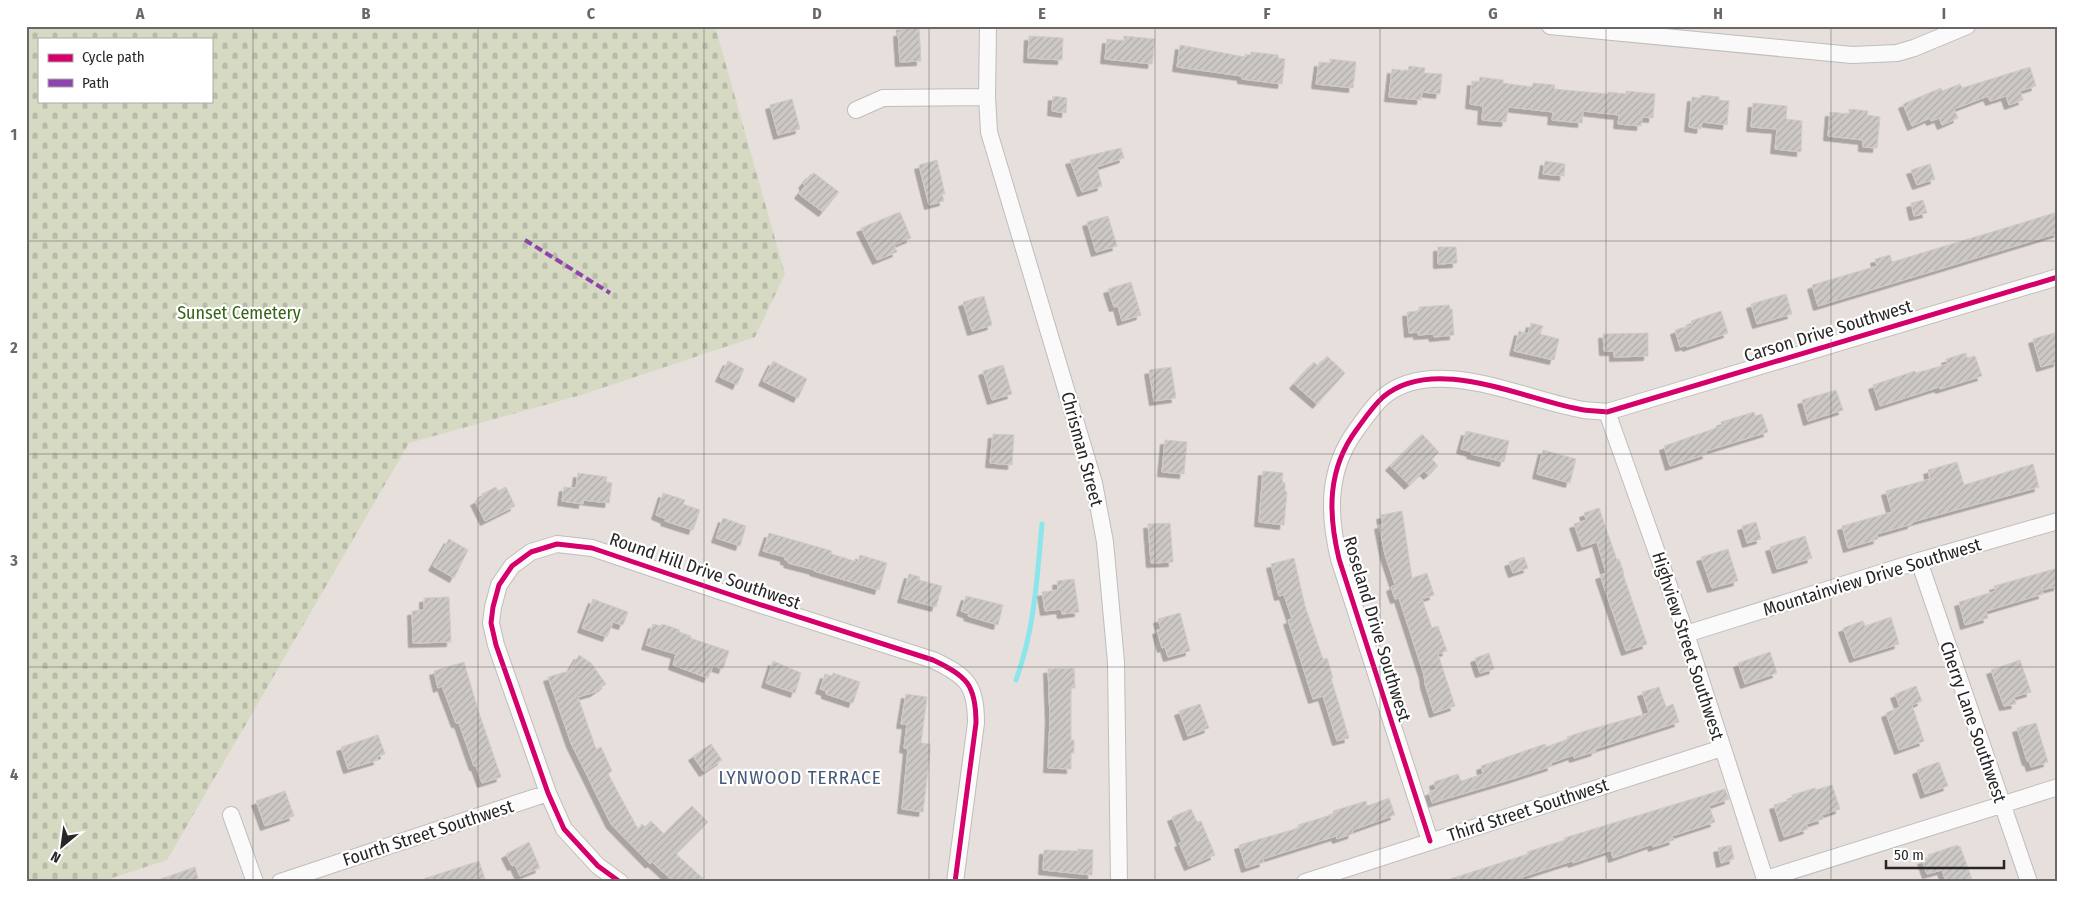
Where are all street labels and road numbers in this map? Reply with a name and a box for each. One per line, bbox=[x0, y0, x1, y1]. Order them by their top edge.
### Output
street label: Carson Drive Southwest bbox=[1741, 295, 1915, 367]
street label: Chrisman Street bbox=[1056, 389, 1108, 509]
street label: Round Hill Drive Southwest bbox=[607, 528, 804, 614]
street label: Mountainview Drive Southwest bbox=[1760, 533, 1984, 621]
street label: Roseland Drive Southwest bbox=[1338, 534, 1416, 724]
street label: Highview Street Southwest bbox=[1647, 549, 1729, 743]
street label: Cherry Lane Southwest bbox=[1935, 639, 2011, 806]
street label: Third Street Southwest bbox=[1445, 774, 1611, 846]
street label: Fourth Street Southwest bbox=[340, 795, 516, 871]

